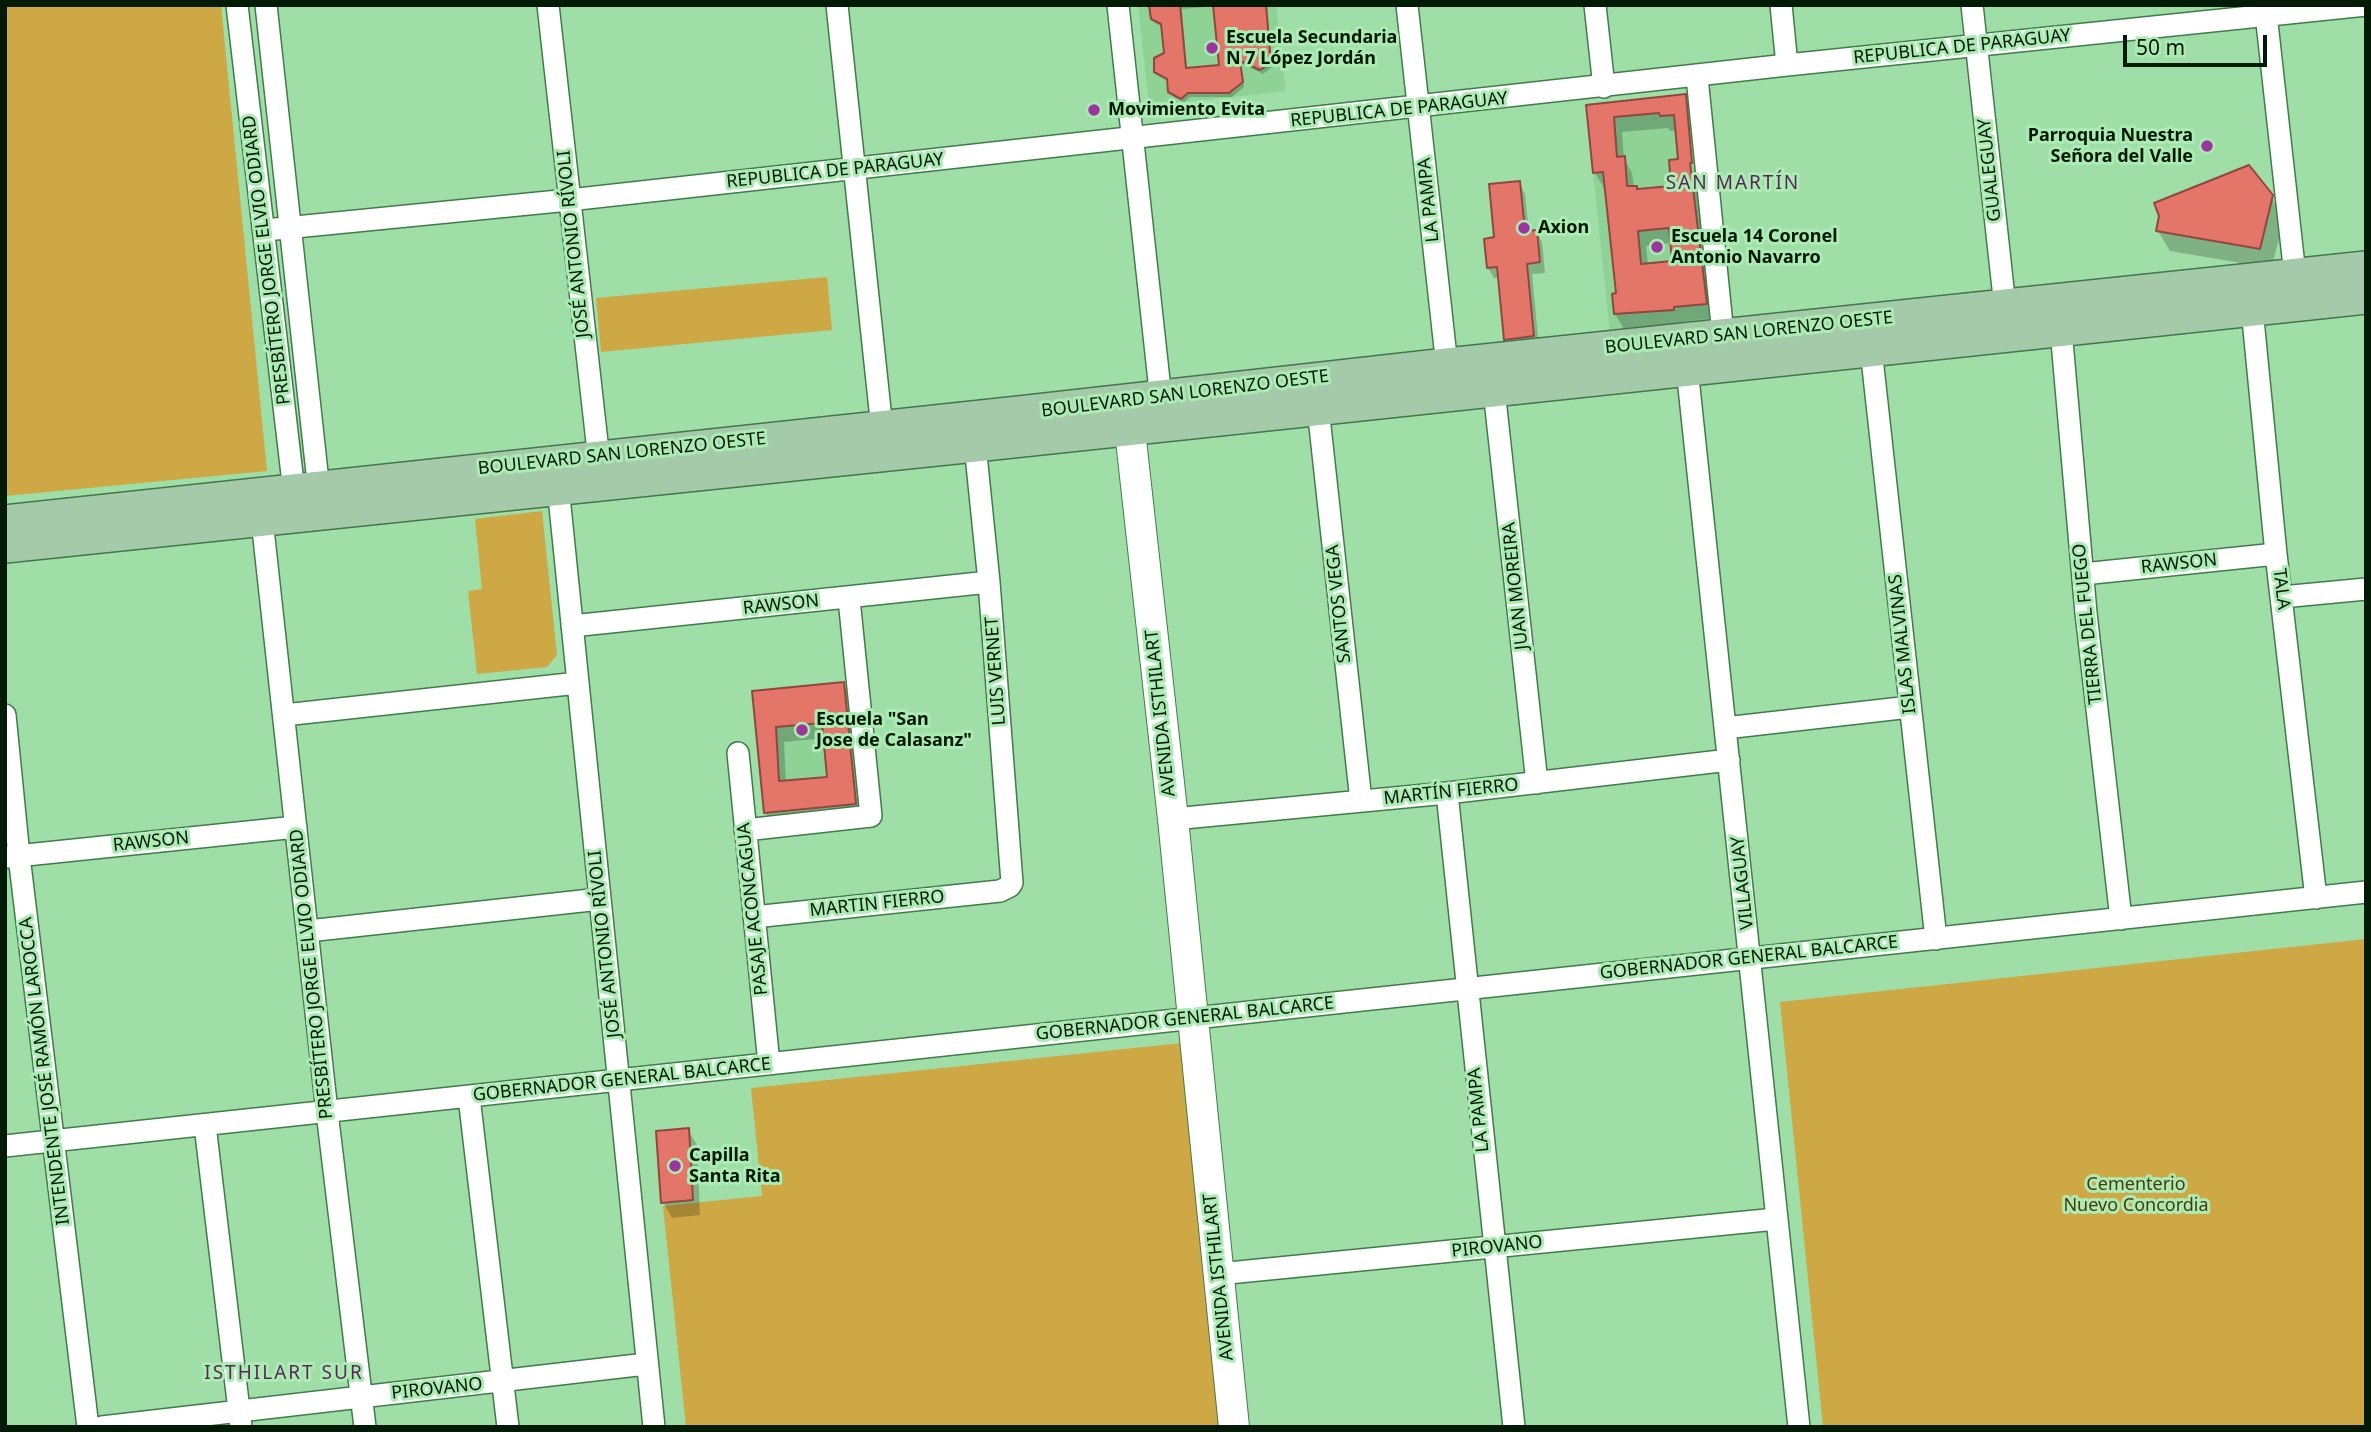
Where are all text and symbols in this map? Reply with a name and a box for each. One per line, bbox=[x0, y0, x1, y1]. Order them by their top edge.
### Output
scale bar bbox=[2126, 21, 2270, 65]
street label: REPUBLICA DE PARAGUAY bbox=[1852, 25, 2072, 69]
place label: Escuela Secundaria N 7 López Jordán bbox=[1226, 27, 1397, 70]
text: 50 m bbox=[2136, 33, 2185, 61]
marker: Escuela Secundaria N 7 López Jordán bbox=[1204, 40, 1220, 56]
street label: REPUBLICA DE PARAGUAY bbox=[1289, 88, 1509, 132]
place label: Movimiento Evita bbox=[1108, 99, 1265, 121]
marker: Movimiento Evita bbox=[1086, 102, 1102, 118]
street label: PRESBÍTERO JORGE ELVIO ODIARD bbox=[239, 114, 295, 406]
street label: GUALEGUAY bbox=[1974, 117, 2006, 223]
place label: Parroquia Nuestra Señora del Valle bbox=[2028, 125, 2193, 168]
marker: Parroquia Nuestra Señora del Valle bbox=[2199, 138, 2215, 154]
street label: JOSÉ ANTONIO RÍVOLI bbox=[553, 149, 595, 339]
street label: REPUBLICA DE PARAGUAY bbox=[725, 149, 945, 193]
street label: LA PAMPA bbox=[1414, 157, 1444, 243]
district label: SAN MARTÍN bbox=[1667, 173, 1799, 195]
place label: Axion bbox=[1538, 217, 1589, 239]
marker: Axion bbox=[1516, 220, 1532, 236]
place label: Escuela 14 Coronel Antonio Navarro bbox=[1671, 226, 1837, 268]
marker: Escuela 14 Coronel Antonio Navarro bbox=[1649, 239, 1665, 255]
street label: BOULEVARD SAN LORENZO OESTE bbox=[1604, 307, 1894, 359]
street label: BOULEVARD SAN LORENZO OESTE bbox=[1040, 366, 1330, 422]
street label: BOULEVARD SAN LORENZO OESTE bbox=[477, 428, 767, 480]
street label: JUAN MOREIRA bbox=[1499, 521, 1533, 651]
street label: TIERRA DEL FUEGO bbox=[2069, 543, 2107, 705]
street label: SANTOS VEGA bbox=[1322, 544, 1356, 664]
street label: RAWSON bbox=[2140, 549, 2218, 579]
street label: TALA bbox=[2268, 567, 2294, 611]
street label: ISLAS MALVINAS bbox=[1885, 573, 1921, 715]
street label: RAWSON bbox=[742, 590, 820, 620]
street label: LUIS VERNET bbox=[981, 616, 1011, 726]
street label: AVENIDA ISTHILART bbox=[1141, 628, 1181, 798]
place label: Escuela "San Jose de Calasanz" bbox=[816, 709, 972, 752]
marker: Escuela "San Jose de Calasanz" bbox=[794, 722, 810, 738]
street label: MARTÍN FIERRO bbox=[1383, 774, 1519, 810]
street label: PASAJE ACONCAGUA bbox=[733, 822, 773, 996]
street label: RAWSON bbox=[112, 827, 190, 857]
street label: PRESBÍTERO JORGE ELVIO ODIARD bbox=[286, 828, 338, 1120]
street label: VILLAGUAY bbox=[1727, 835, 1759, 931]
street label: JOSÉ ANTONIO RÍVOLI bbox=[584, 849, 626, 1039]
street label: MARTIN FIERRO bbox=[809, 886, 945, 922]
street label: INTENDENTE JOSÉ RAMÓN LAROCCA bbox=[15, 916, 75, 1226]
street label: GOBERNADOR GENERAL BALCARCE bbox=[1599, 932, 1899, 984]
street label: GOBERNADOR GENERAL BALCARCE bbox=[1035, 993, 1335, 1045]
street label: GOBERNADOR GENERAL BALCARCE bbox=[472, 1054, 772, 1106]
street label: LA PAMPA bbox=[1464, 1067, 1494, 1153]
place label: Capilla Santa Rita bbox=[689, 1145, 780, 1188]
marker: Capilla Santa Rita bbox=[667, 1158, 683, 1174]
park label: Cementerio Nuevo Concordia bbox=[2063, 1174, 2209, 1216]
street label: AVENIDA ISTHILART bbox=[1199, 1192, 1239, 1362]
street label: PIROVANO bbox=[1450, 1231, 1544, 1263]
district label: ISTHILART SUR bbox=[206, 1363, 362, 1385]
street label: PIROVANO bbox=[390, 1373, 484, 1405]

